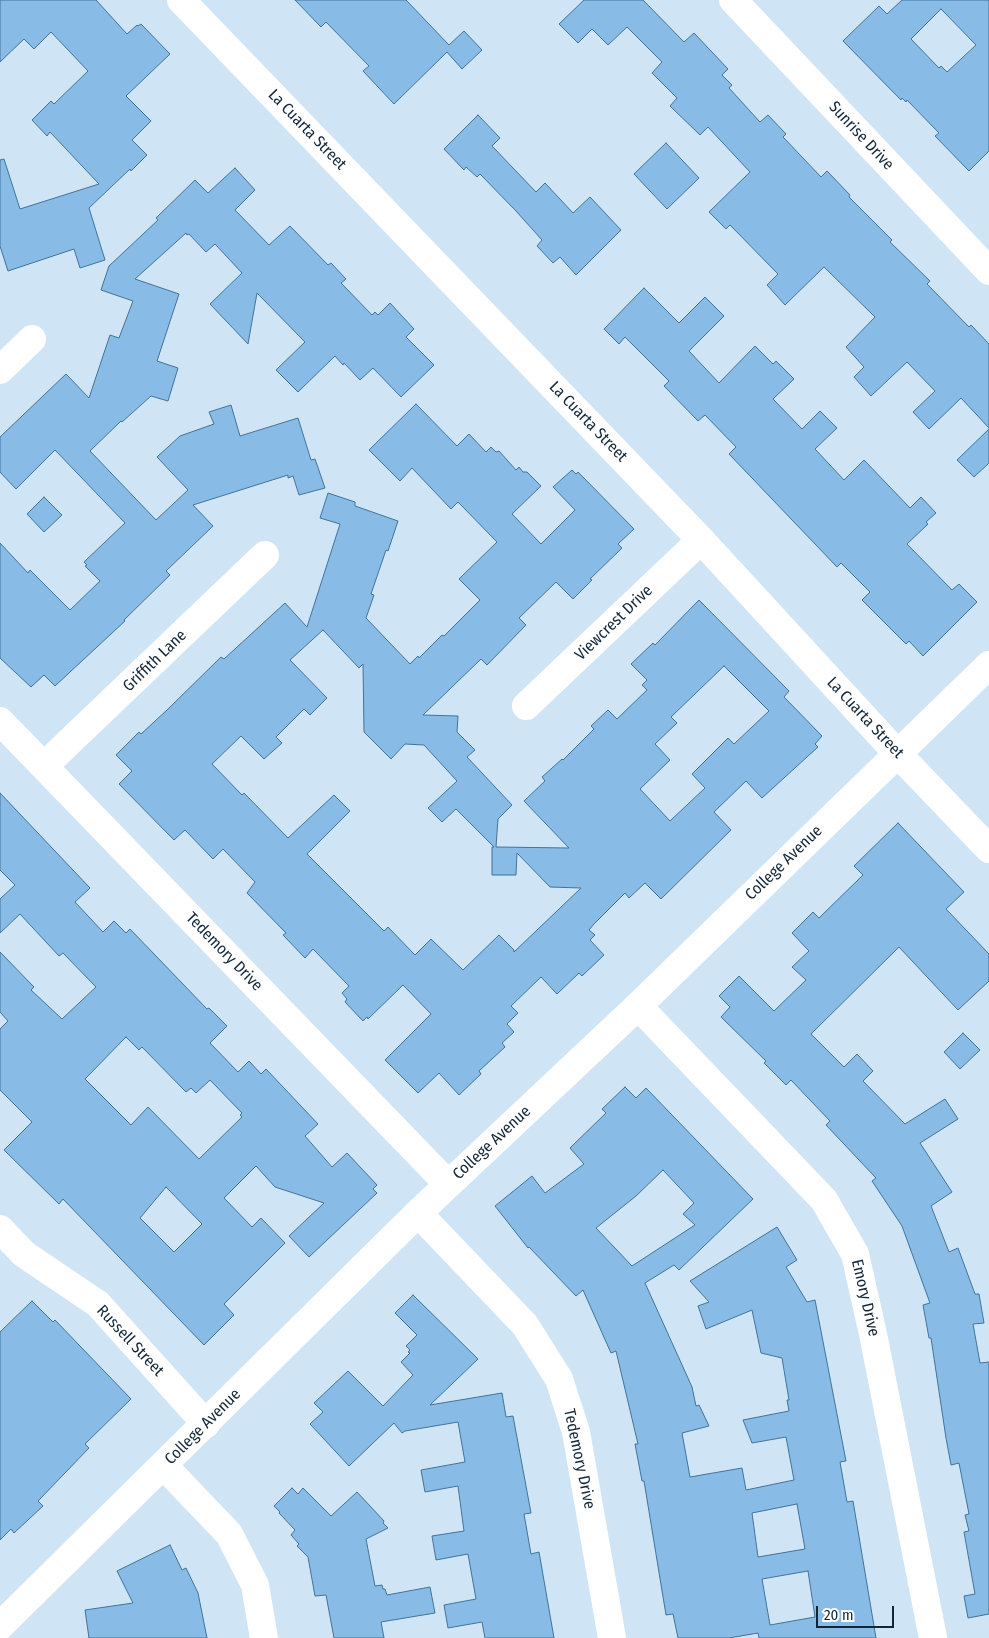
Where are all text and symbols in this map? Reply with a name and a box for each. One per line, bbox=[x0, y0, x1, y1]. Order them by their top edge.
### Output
street label: La Cuarta Street bbox=[264, 86, 350, 174]
street label: Sunrise Drive bbox=[824, 98, 898, 174]
street label: La Cuarta Street bbox=[545, 378, 631, 466]
street label: Viewcrest Drive bbox=[571, 581, 657, 665]
street label: Griffith Lane bbox=[119, 626, 191, 696]
street label: La Cuarta Street bbox=[822, 673, 908, 763]
street label: College Avenue bbox=[742, 822, 826, 904]
street label: Tedemory Drive bbox=[182, 909, 266, 995]
street label: College Avenue bbox=[449, 1102, 535, 1184]
street label: Emory Drive bbox=[847, 1258, 883, 1338]
street label: Russell Street bbox=[92, 1302, 168, 1380]
street label: College Avenue bbox=[161, 1385, 245, 1469]
street label: Tedemory Drive bbox=[559, 1407, 599, 1511]
scale bar bbox=[819, 1596, 896, 1628]
text: 20 m bbox=[824, 1606, 854, 1624]

